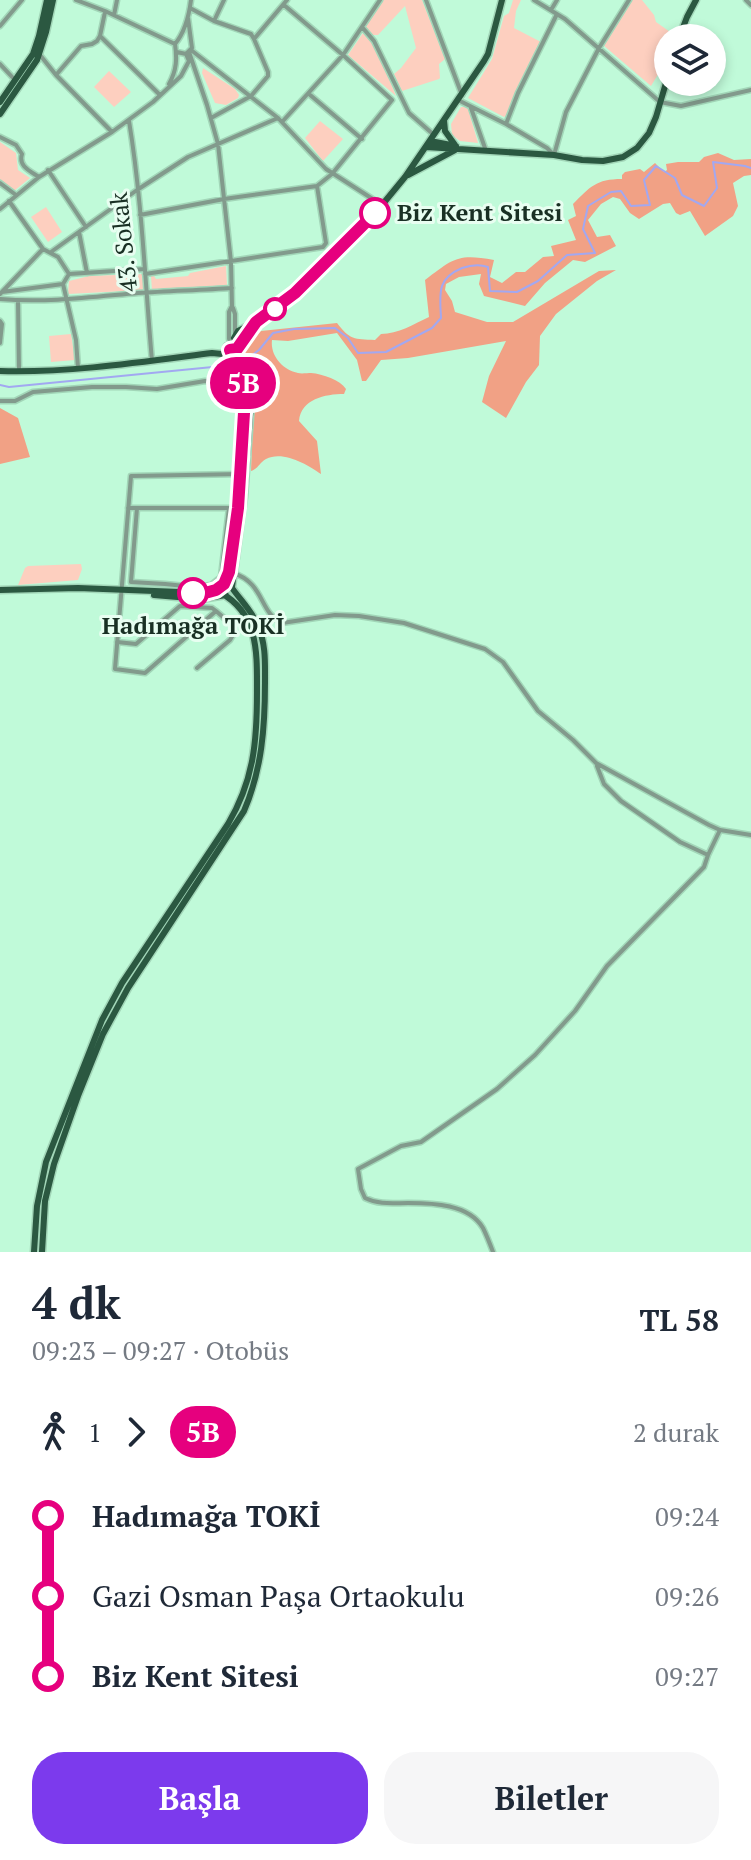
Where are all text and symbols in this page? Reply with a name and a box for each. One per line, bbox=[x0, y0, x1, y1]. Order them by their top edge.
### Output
map controls bbox=[654, 24, 726, 96]
button: layers bbox=[654, 24, 726, 96]
street label: 43. Sokak bbox=[102, 190, 144, 294]
place label: Biz Kent Sitesi bbox=[397, 196, 562, 228]
marker: Biz Kent Sitesi bbox=[360, 198, 390, 228]
unlabelled marker bbox=[264, 298, 286, 320]
line badge: 5B bbox=[207, 357, 279, 409]
text: 5B bbox=[226, 364, 260, 401]
marker: Hadımağa TOKİ bbox=[178, 578, 208, 608]
place label: Hadımağa TOKİ bbox=[102, 609, 284, 641]
text: 4 dk bbox=[32, 1273, 121, 1332]
text: TL 58 bbox=[640, 1300, 719, 1340]
text: 09:23 – 09:27 · Otobüs bbox=[32, 1333, 289, 1367]
icon: walk bbox=[32, 1410, 76, 1454]
icon: forward bbox=[114, 1410, 158, 1454]
text: 5B bbox=[186, 1413, 220, 1450]
text: 1 bbox=[88, 1415, 102, 1449]
text: 2 durak bbox=[633, 1415, 719, 1449]
text: Hadımağa TOKİ bbox=[92, 1496, 320, 1536]
text: 09:24 bbox=[655, 1499, 719, 1533]
text: Gazi Osman Paşa Ortaokulu bbox=[92, 1576, 465, 1616]
text: 09:26 bbox=[655, 1579, 719, 1613]
text: Biz Kent Sitesi bbox=[92, 1656, 299, 1696]
text: 09:27 bbox=[655, 1659, 719, 1693]
button: Başla bbox=[32, 1752, 368, 1844]
button: Biletler bbox=[384, 1752, 719, 1844]

